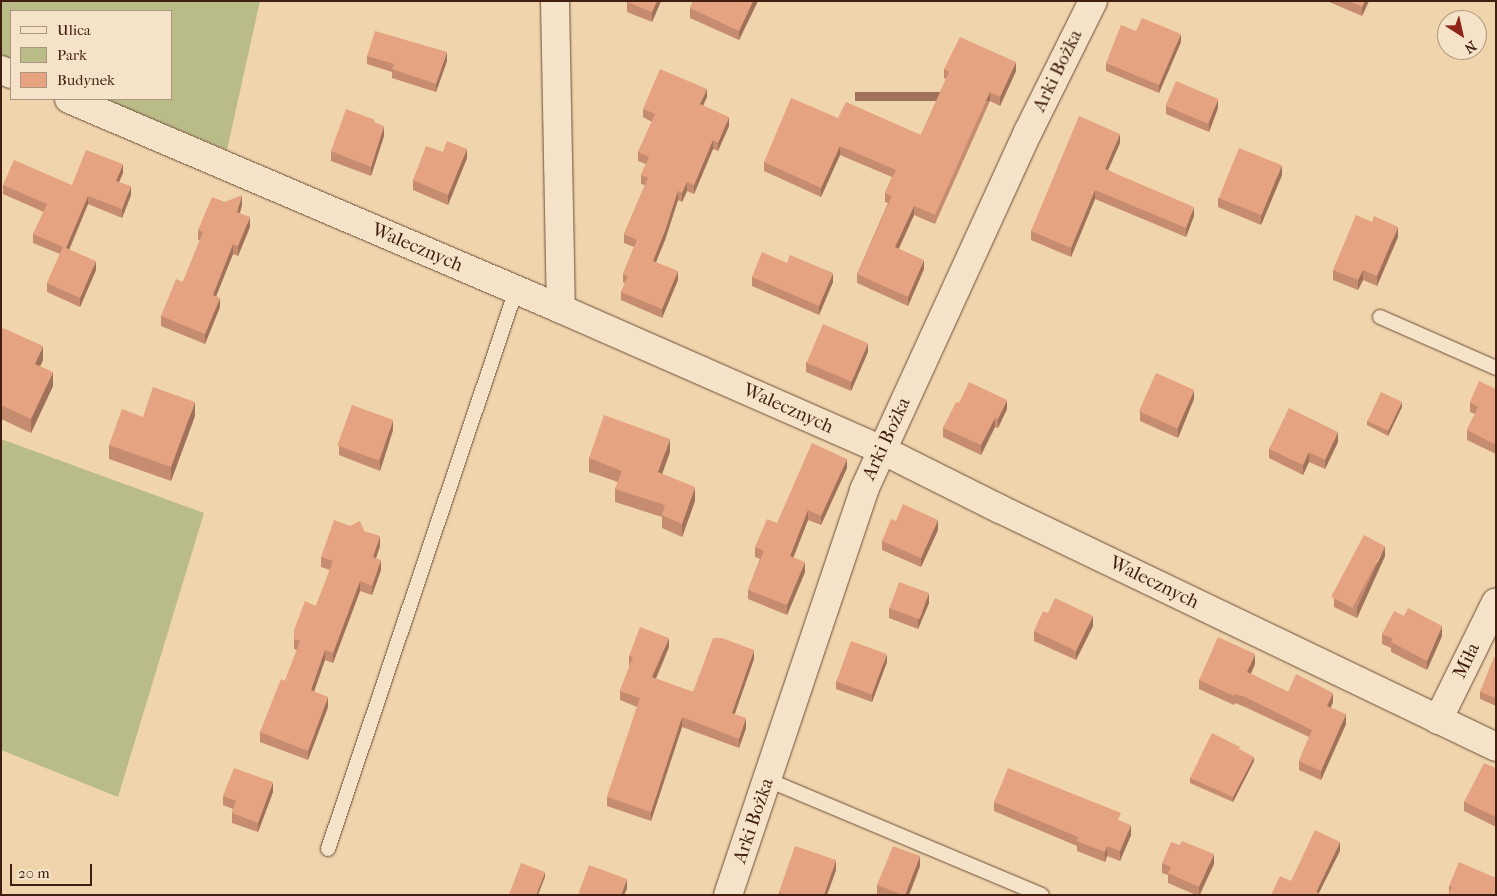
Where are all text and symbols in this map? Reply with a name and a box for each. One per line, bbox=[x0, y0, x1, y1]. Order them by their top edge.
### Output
legend bbox=[10, 10, 172, 100]
north arrow bbox=[1437, 10, 1487, 60]
text: Ulica bbox=[57, 21, 91, 39]
street label: Arki Bożka bbox=[1028, 26, 1088, 116]
text: N bbox=[1461, 37, 1480, 57]
text: Park bbox=[57, 46, 87, 64]
text: Budynek bbox=[57, 71, 115, 89]
street label: Walecznych bbox=[368, 219, 466, 277]
street label: Walecznych bbox=[739, 379, 837, 439]
street label: Arki Bożka bbox=[858, 394, 916, 484]
street label: Walecznych bbox=[1106, 552, 1202, 614]
street label: Miła bbox=[1449, 639, 1485, 683]
street label: Arki Bożka bbox=[729, 775, 779, 867]
scale bar bbox=[12, 854, 95, 886]
text: 20 m bbox=[18, 864, 50, 882]

